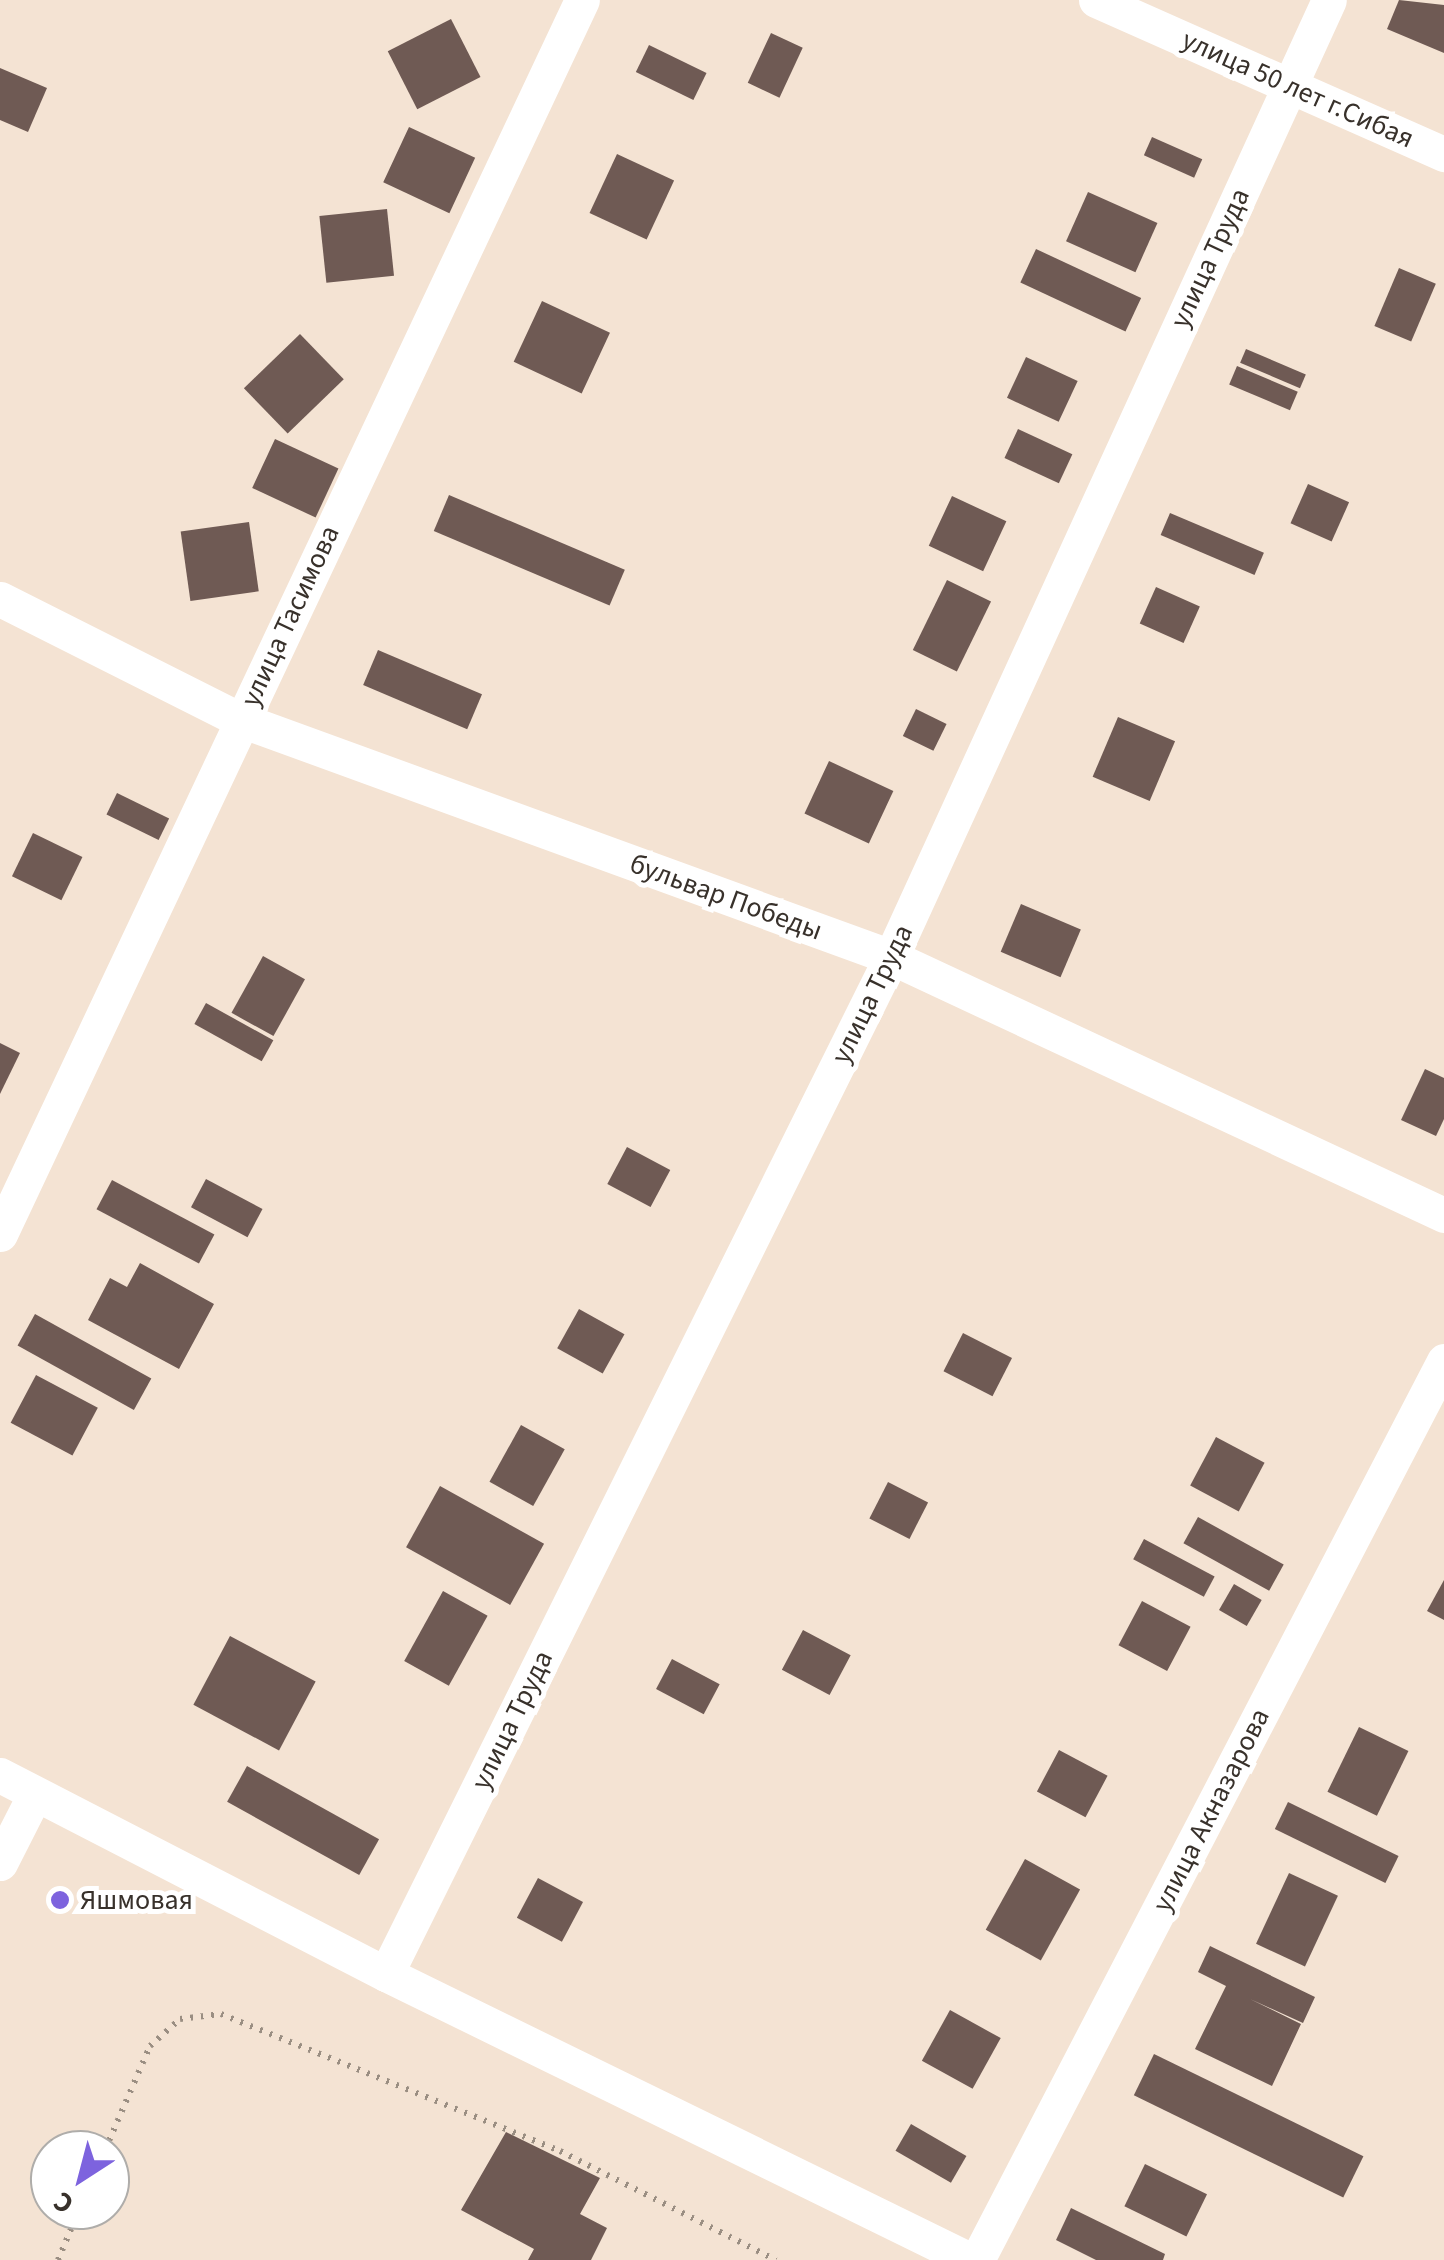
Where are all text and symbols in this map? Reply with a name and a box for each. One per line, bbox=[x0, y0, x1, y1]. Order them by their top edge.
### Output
street label: улица 50 лет г.Сибая bbox=[1177, 23, 1419, 155]
street label: улица Труда bbox=[1163, 183, 1257, 333]
street label: улица Тасимова bbox=[233, 520, 347, 712]
street label: бульвар Победы bbox=[625, 847, 827, 947]
street label: улица Труда bbox=[824, 919, 920, 1069]
street label: улица Труда bbox=[464, 1645, 560, 1795]
street label: улица Акназарова bbox=[1145, 1703, 1277, 1917]
place label: Яшмовая bbox=[80, 1883, 193, 1917]
marker: Яшмовая bbox=[49, 1889, 71, 1911]
north arrow bbox=[30, 2130, 130, 2230]
text: С bbox=[45, 2182, 82, 2224]

